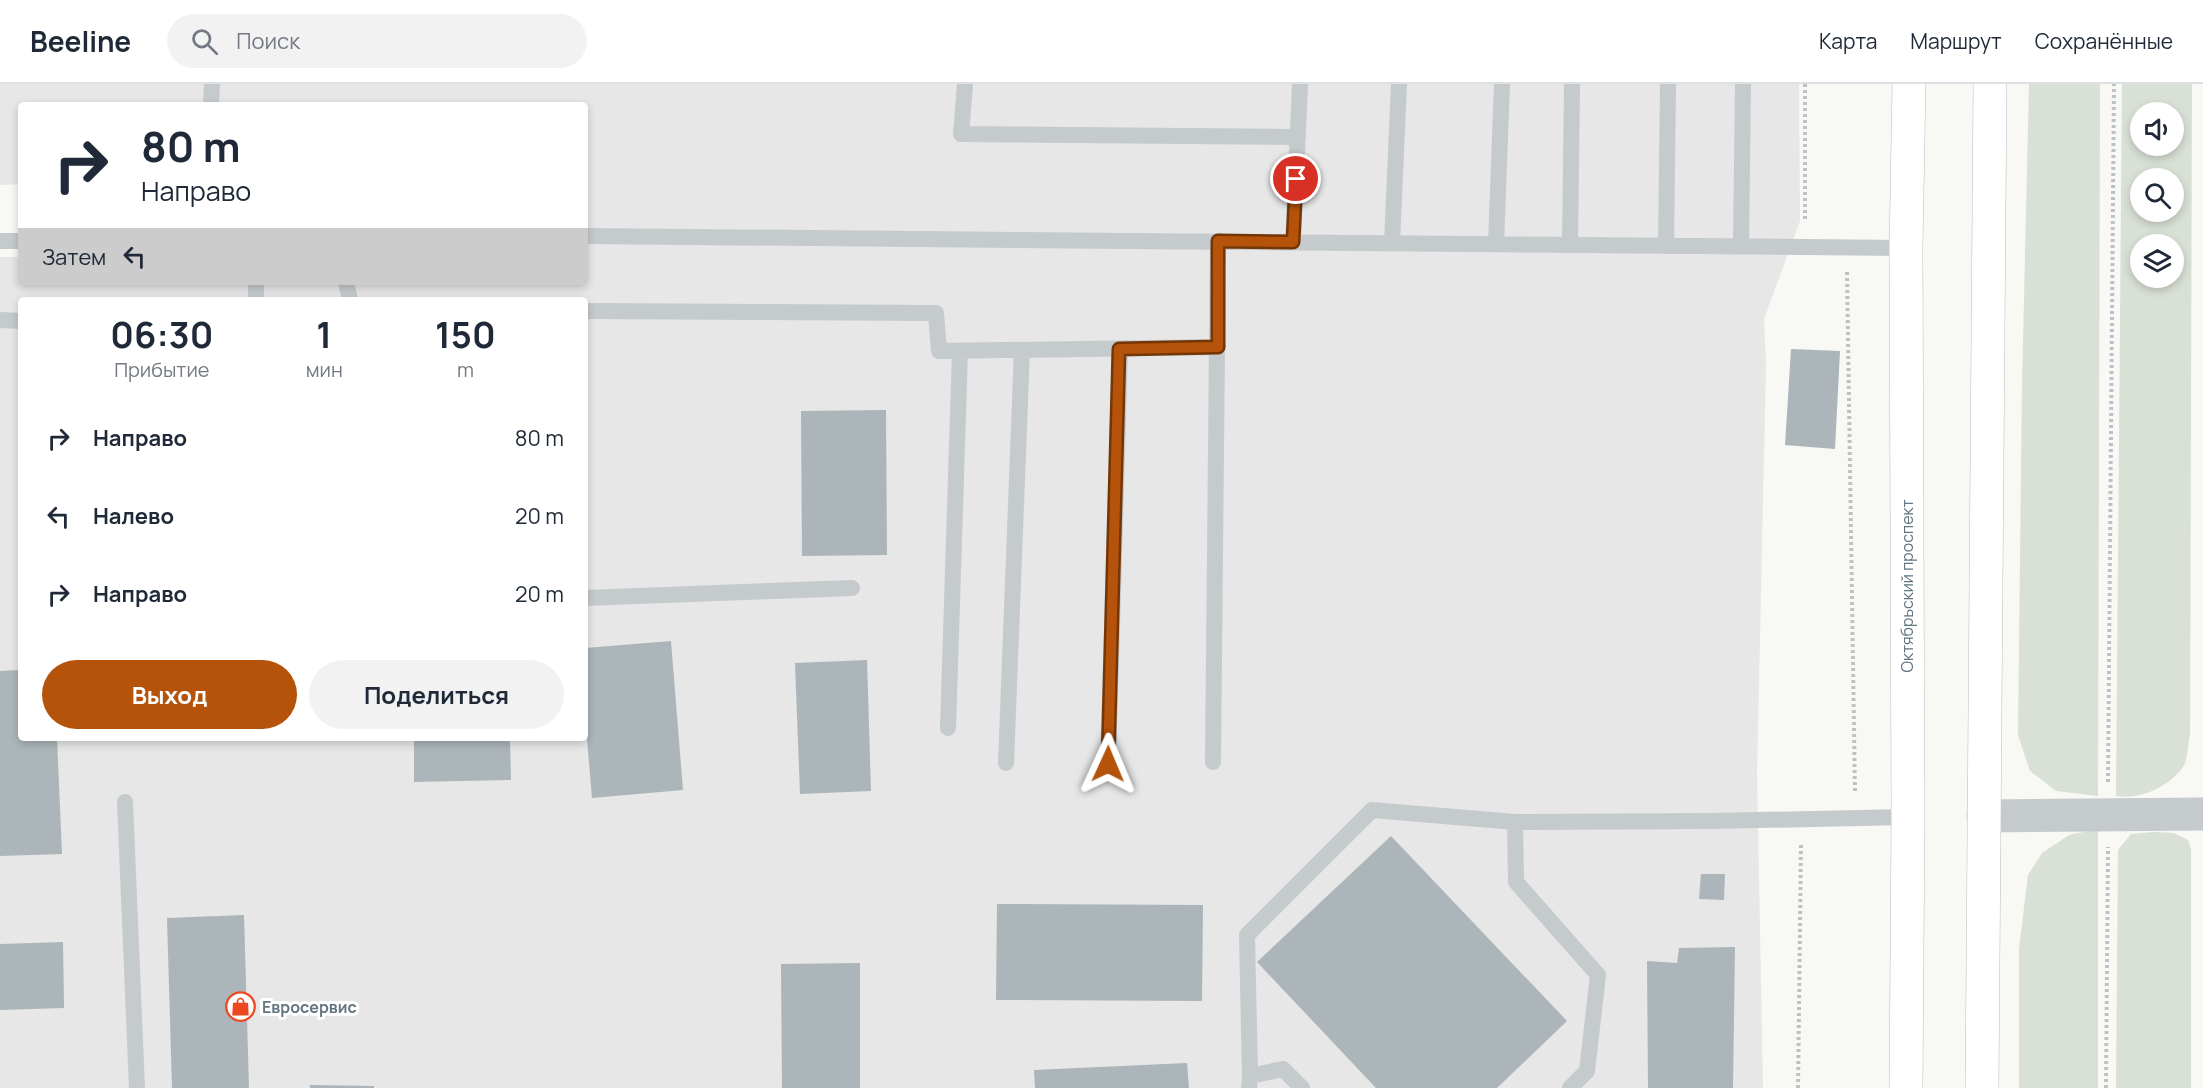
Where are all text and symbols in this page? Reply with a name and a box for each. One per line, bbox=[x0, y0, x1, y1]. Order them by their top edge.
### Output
search box bbox=[167, 14, 587, 68]
text: Beeline bbox=[30, 22, 131, 60]
icon: search bbox=[188, 25, 221, 58]
text: Поиск bbox=[236, 26, 300, 56]
text: Карта bbox=[1819, 27, 1877, 55]
text: Маршрут bbox=[1910, 27, 2002, 55]
text: Сохранённые bbox=[2035, 27, 2173, 55]
map controls bbox=[2130, 102, 2184, 288]
button: sound bbox=[2130, 102, 2184, 156]
text: 80 m bbox=[141, 117, 241, 175]
icon: right bbox=[42, 126, 120, 204]
pin bbox=[1270, 153, 1321, 204]
icon: arrive bbox=[1279, 162, 1312, 195]
button: search bbox=[2130, 168, 2184, 222]
text: Направо bbox=[141, 172, 251, 209]
button: layers bbox=[2130, 234, 2184, 288]
icon: left bbox=[118, 240, 151, 273]
text: Затем bbox=[42, 242, 106, 272]
text: 06:30 bbox=[110, 310, 213, 359]
text: 1 bbox=[316, 310, 332, 359]
text: 150 bbox=[435, 310, 496, 359]
text: Прибытие bbox=[114, 356, 210, 383]
text: мин bbox=[306, 356, 343, 383]
text: m bbox=[457, 356, 474, 383]
icon: right bbox=[42, 422, 75, 455]
text: Направо bbox=[93, 423, 187, 453]
text: 80 m bbox=[515, 423, 564, 453]
street label: Октябрьский проспект bbox=[1896, 499, 1918, 673]
icon: left bbox=[42, 500, 75, 533]
text: Налево bbox=[93, 501, 174, 531]
text: 20 m bbox=[515, 501, 564, 531]
icon: right bbox=[42, 578, 75, 611]
text: Направо bbox=[93, 579, 187, 609]
text: 20 m bbox=[515, 579, 564, 609]
button: Выход bbox=[42, 660, 297, 729]
button: Поделиться bbox=[309, 660, 564, 729]
position arrow bbox=[1076, 732, 1140, 796]
shop icon: Евросервис bbox=[225, 991, 257, 1023]
place label: Евросервис bbox=[262, 996, 357, 1018]

